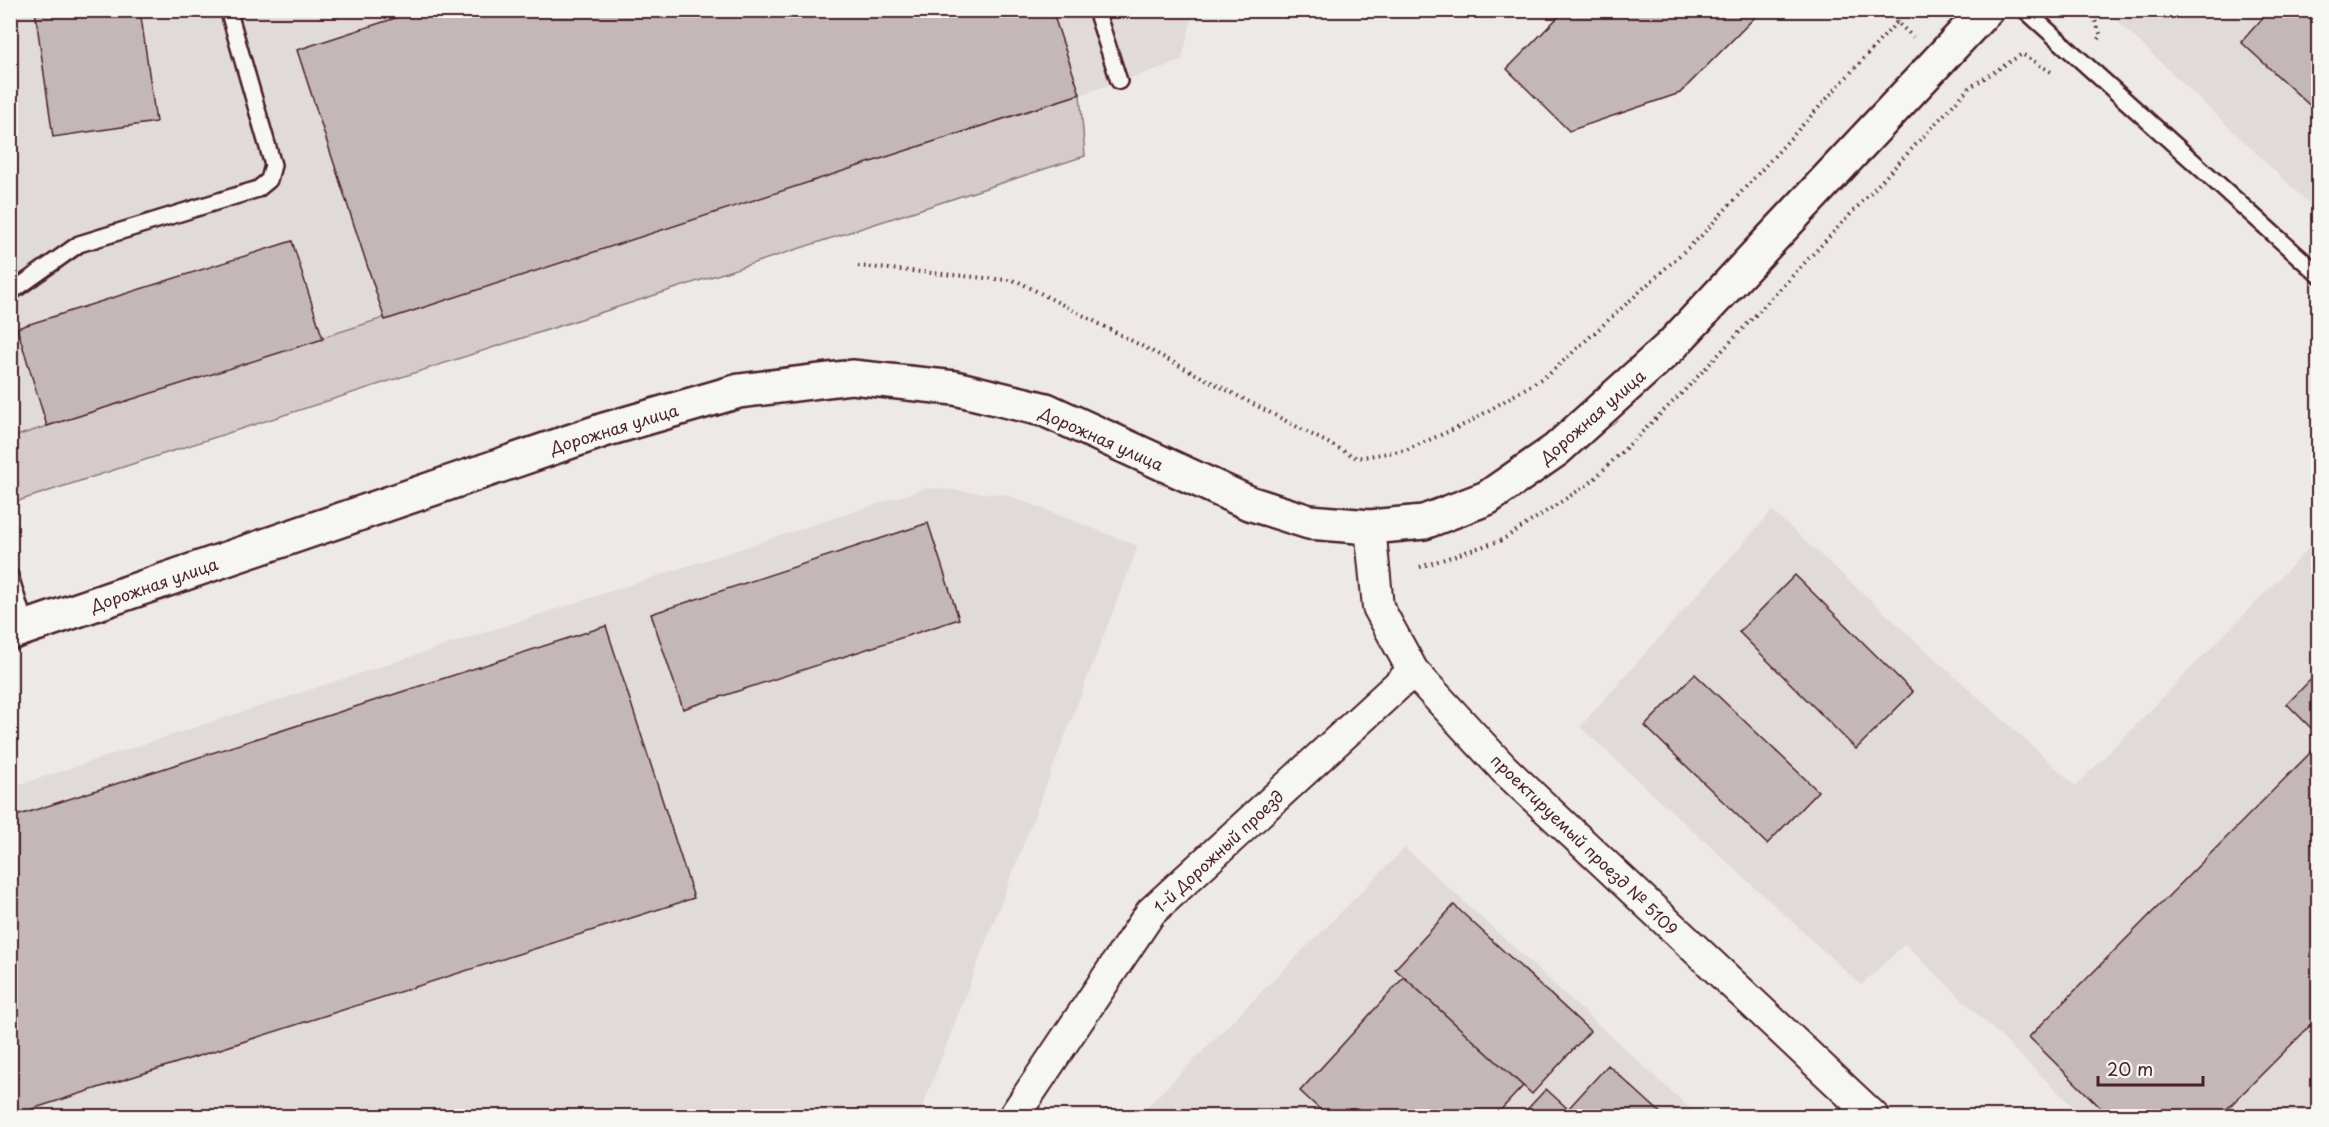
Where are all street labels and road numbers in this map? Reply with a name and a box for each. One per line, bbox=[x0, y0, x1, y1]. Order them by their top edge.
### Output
street label: Дорожная улица bbox=[1533, 363, 1650, 469]
street label: Дорожная улица bbox=[546, 397, 681, 459]
street label: Дорожная улица bbox=[1035, 400, 1168, 476]
street label: Дорожная улица bbox=[86, 551, 221, 617]
street label: проектируемый проезд № 5109 bbox=[1486, 748, 1684, 940]
street label: 1-й Дорожный проезд bbox=[1147, 784, 1289, 918]

